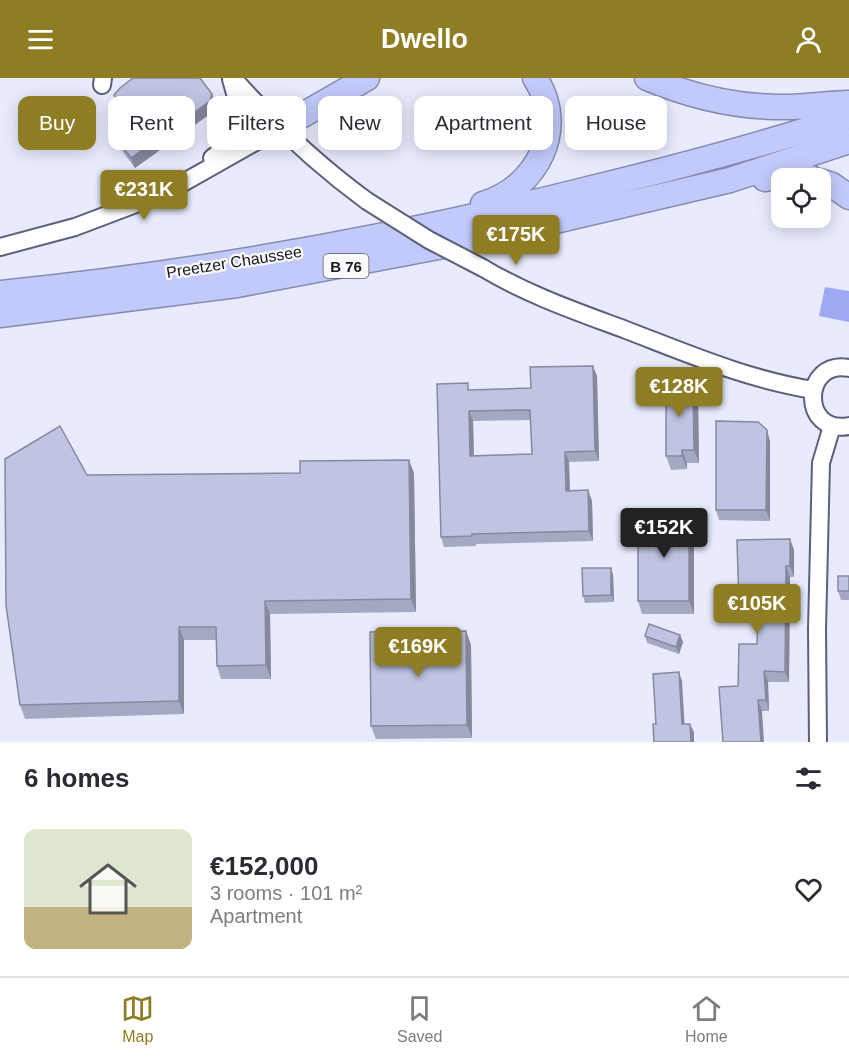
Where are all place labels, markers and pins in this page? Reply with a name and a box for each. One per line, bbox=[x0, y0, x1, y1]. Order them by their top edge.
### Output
pin: €231K bbox=[102, 170, 186, 221]
pin: €175K bbox=[474, 215, 558, 266]
pin: €128K bbox=[637, 367, 721, 418]
pin: €152K bbox=[622, 508, 706, 559]
pin: €105K bbox=[715, 584, 799, 635]
pin: €169K bbox=[376, 627, 460, 678]

